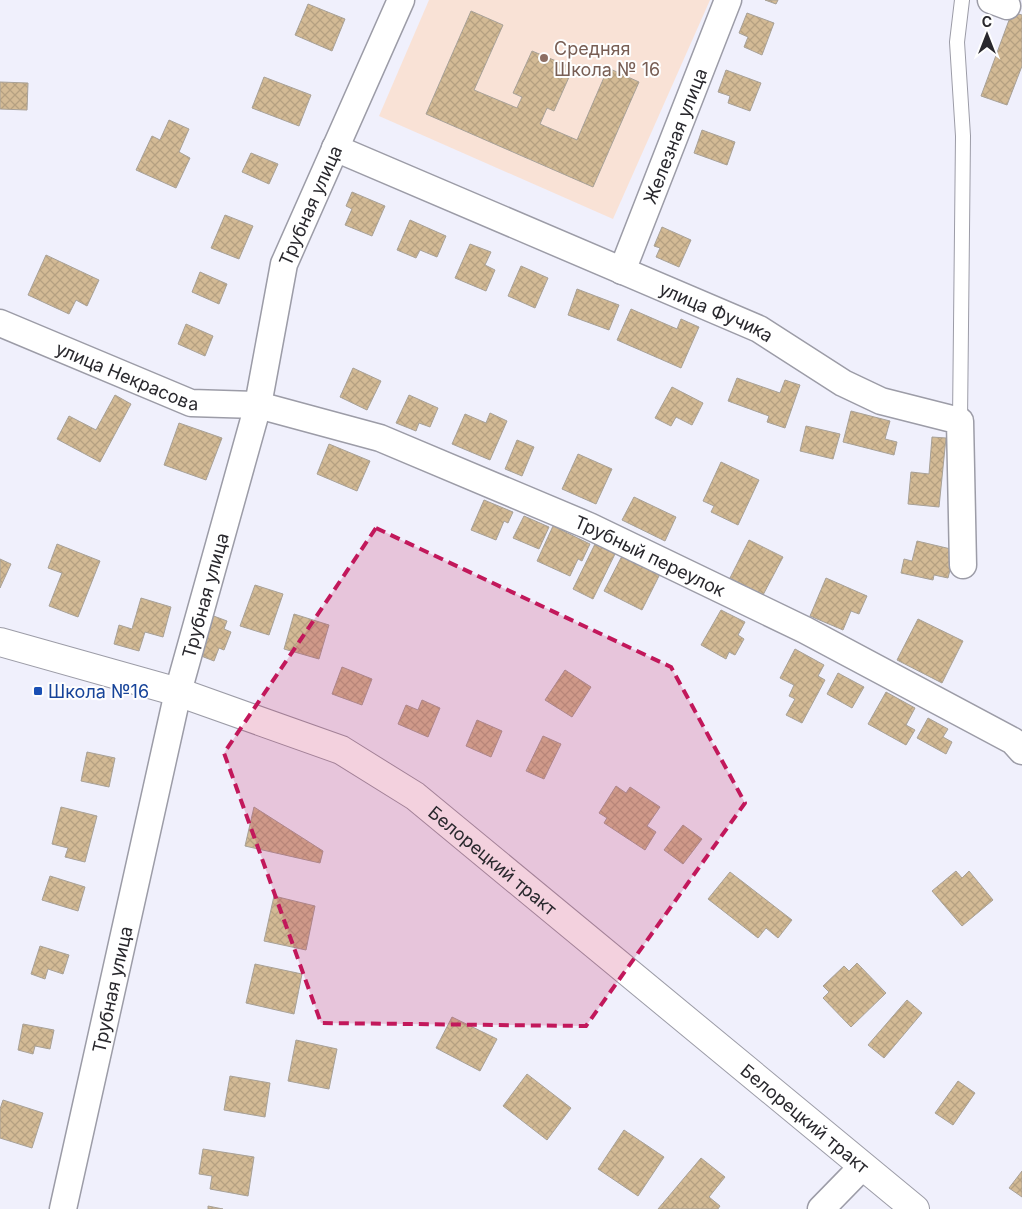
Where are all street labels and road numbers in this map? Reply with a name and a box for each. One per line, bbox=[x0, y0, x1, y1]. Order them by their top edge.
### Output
street label: Железная улица bbox=[639, 65, 711, 207]
street label: Трубная улица bbox=[274, 142, 346, 269]
street label: улица Фучика bbox=[656, 277, 777, 346]
street label: улица Некрасова bbox=[53, 337, 199, 414]
street label: Трубный переулок bbox=[572, 511, 729, 601]
street label: Трубная улица bbox=[178, 530, 232, 660]
street label: Белорецкий тракт bbox=[425, 801, 562, 920]
street label: Трубная улица bbox=[88, 924, 136, 1055]
street label: Белорецкий тракт bbox=[737, 1059, 874, 1178]

